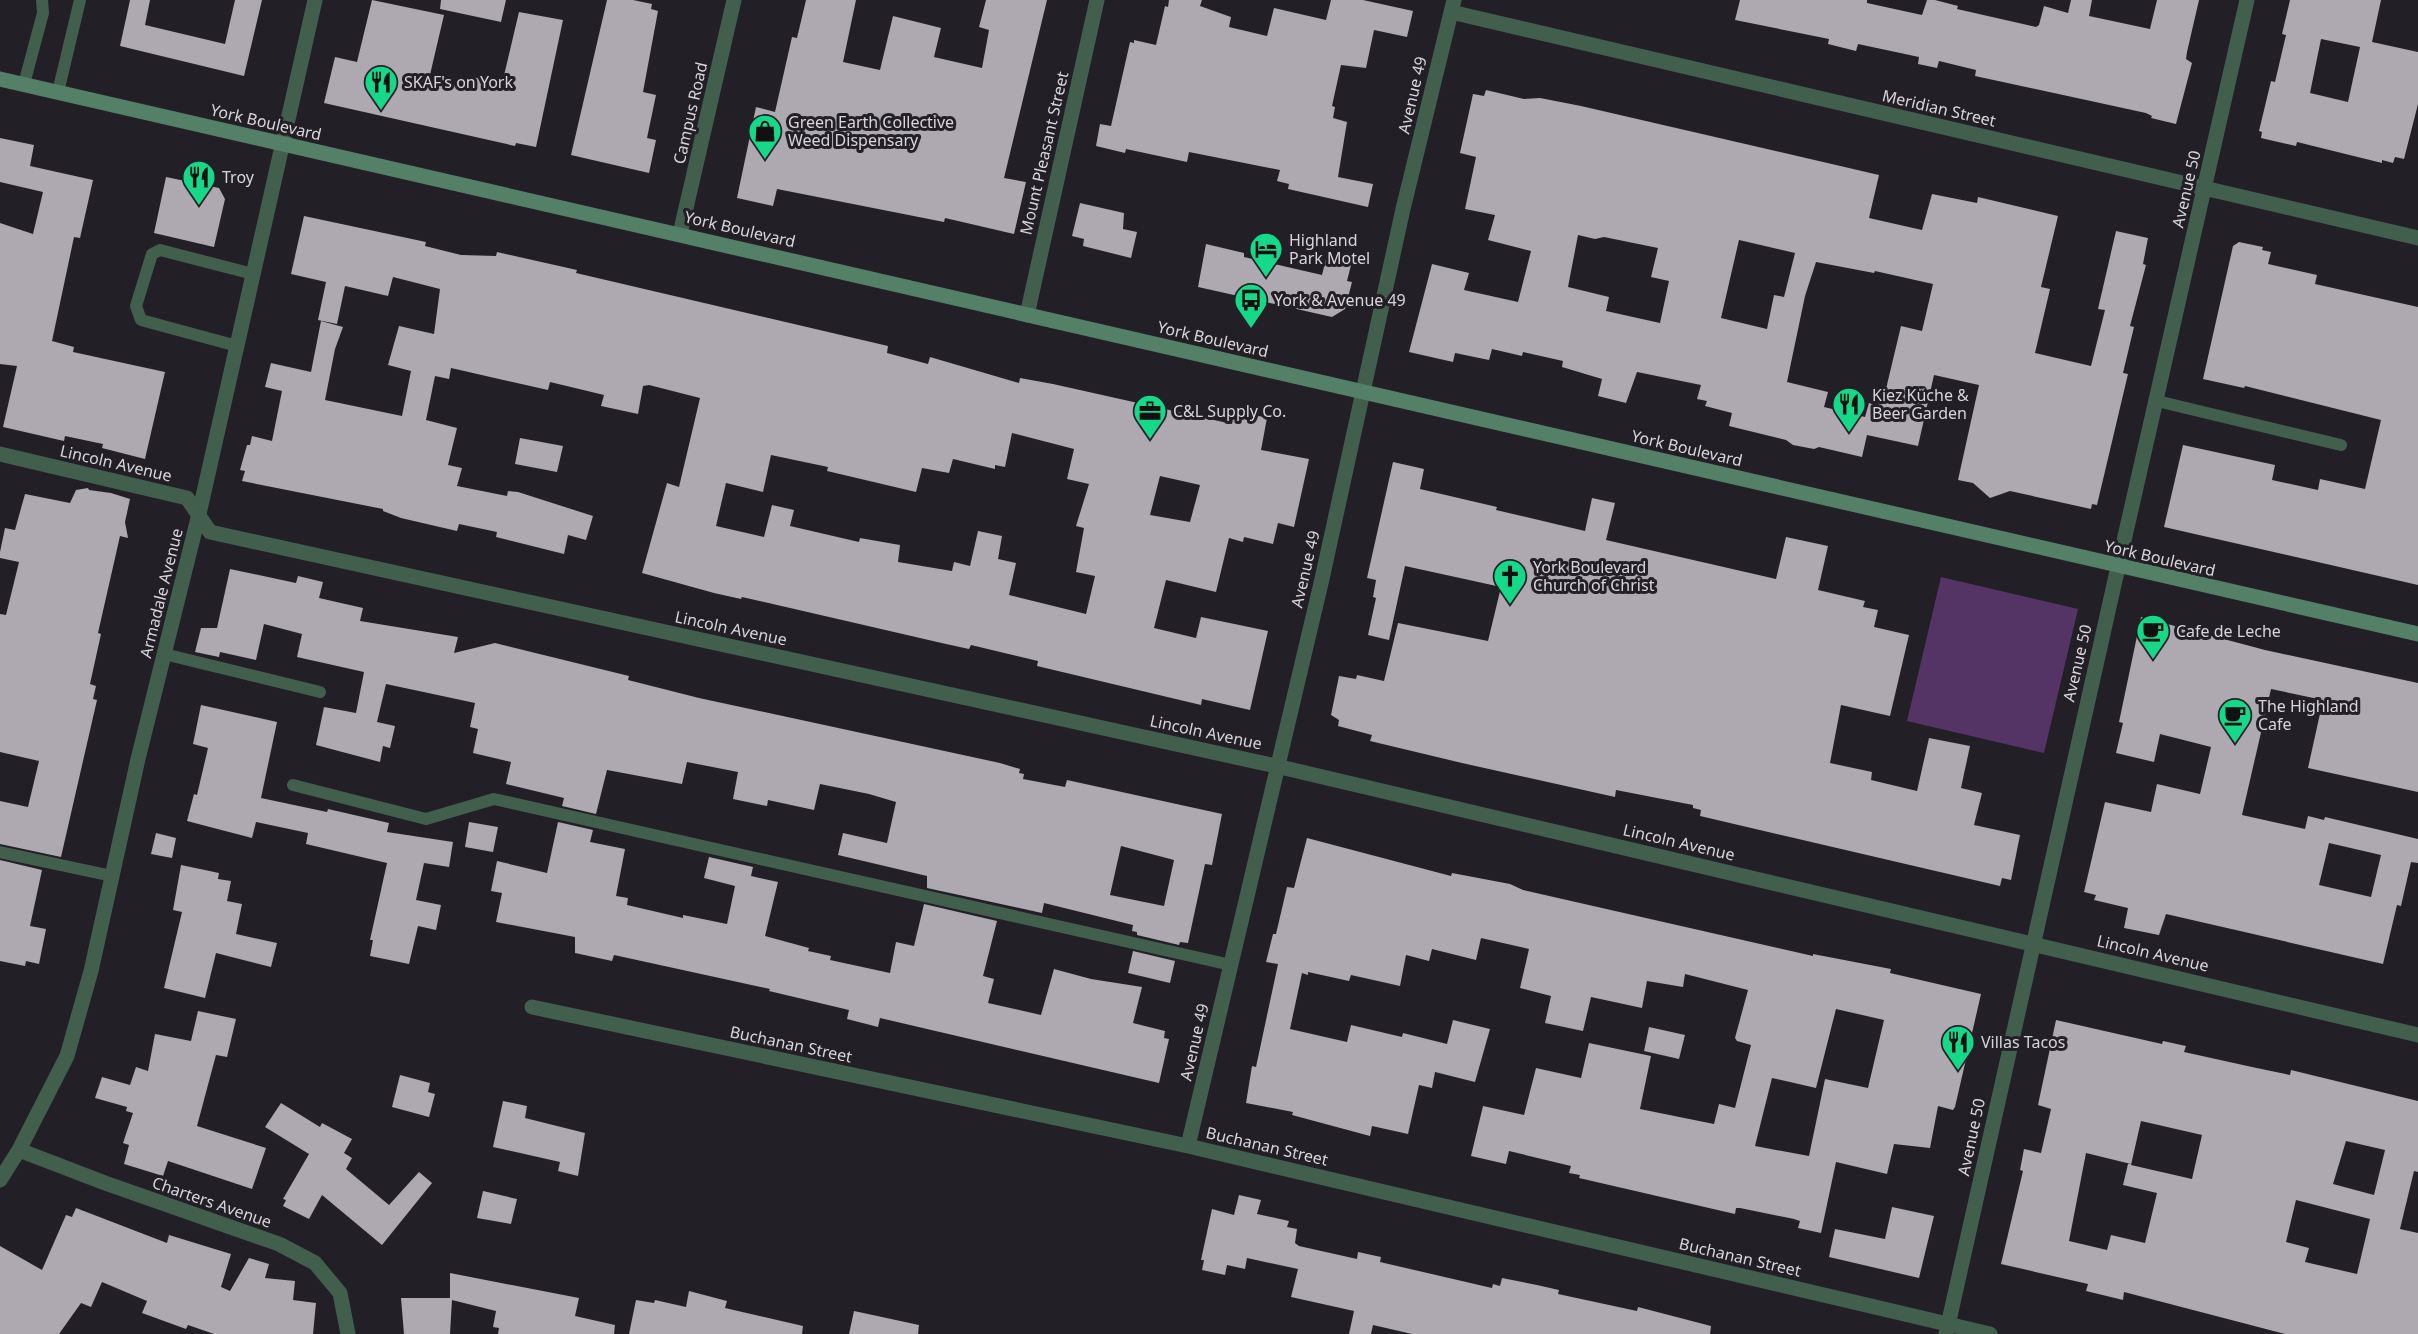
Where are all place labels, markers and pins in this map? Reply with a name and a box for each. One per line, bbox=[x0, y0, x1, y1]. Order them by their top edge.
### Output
restaurant icon: SKAF's on York bbox=[363, 64, 399, 111]
place label: SKAF's on York bbox=[404, 71, 513, 93]
place label: Green Earth Collective Weed Dispensary bbox=[788, 111, 954, 151]
shop icon: Green Earth Collective Weed Dispensary bbox=[747, 113, 783, 160]
restaurant icon: Troy bbox=[181, 159, 217, 206]
place label: Troy bbox=[222, 166, 255, 188]
place label: Highland Park Motel bbox=[1289, 229, 1370, 269]
hotel icon: Highland Park Motel bbox=[1248, 231, 1284, 278]
bus stop icon: York & Avenue 49 bbox=[1233, 282, 1269, 329]
place label: York & Avenue 49 bbox=[1274, 289, 1406, 311]
place label: Kiez Küche & Beer Garden bbox=[1872, 384, 1969, 424]
restaurant icon: Kiez Küche & Beer Garden bbox=[1831, 386, 1867, 433]
office icon: C&L Supply Co. bbox=[1132, 393, 1168, 440]
place label: C&L Supply Co. bbox=[1173, 400, 1286, 422]
place label: York Boulevard Church of Christ bbox=[1533, 556, 1655, 596]
church icon: York Boulevard Church of Christ bbox=[1492, 558, 1528, 605]
cafe icon: Cafe de Leche bbox=[2135, 613, 2171, 660]
place label: Cafe de Leche bbox=[2176, 620, 2281, 642]
place label: The Highland Cafe bbox=[2258, 695, 2359, 735]
cafe icon: The Highland Cafe bbox=[2217, 697, 2253, 744]
restaurant icon: Villas Tacos bbox=[1940, 1024, 1976, 1071]
place label: Villas Tacos bbox=[1981, 1031, 2065, 1053]

